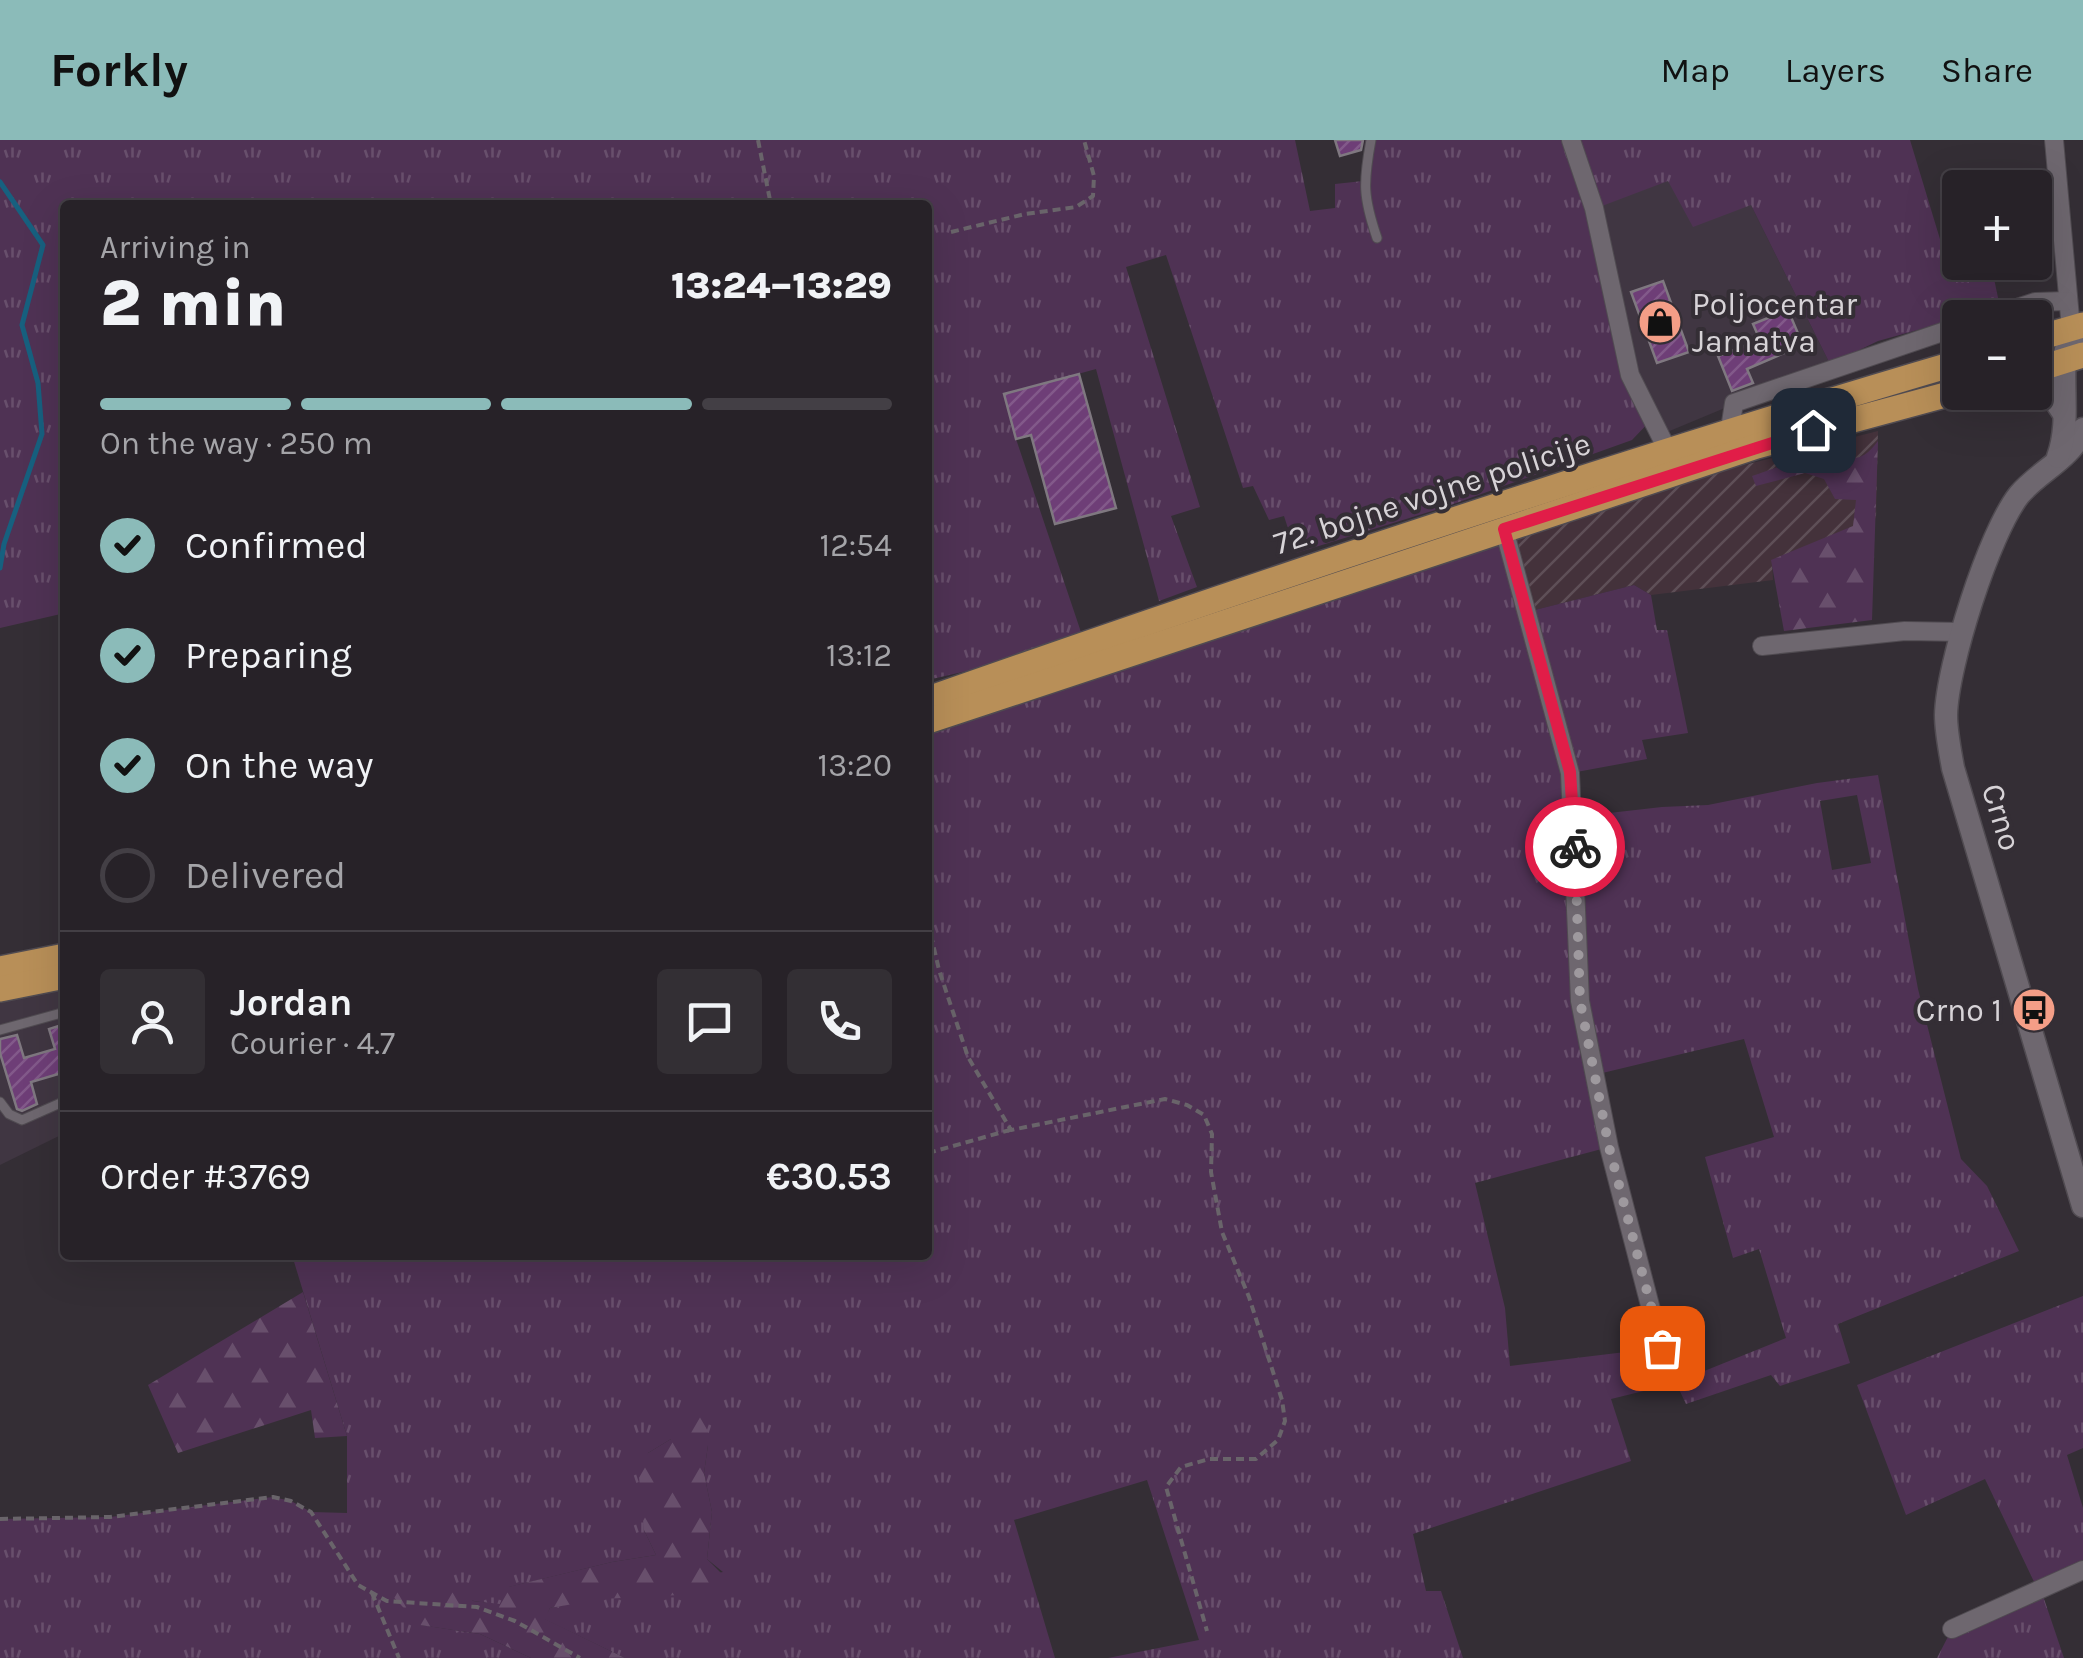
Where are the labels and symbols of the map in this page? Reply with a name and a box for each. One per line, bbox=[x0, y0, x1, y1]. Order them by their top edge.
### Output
place label: Poljocentar Jamatva bbox=[1692, 286, 1858, 360]
shop icon: Poljocentar Jamatva bbox=[1637, 299, 1683, 345]
pin bbox=[1771, 388, 1856, 473]
street label: 72. bojne vojne policije bbox=[1269, 425, 1595, 562]
street label: Crno bbox=[1974, 779, 2029, 855]
courier bbox=[1525, 797, 1625, 897]
bus stop icon: Crno 1 bbox=[2011, 987, 2057, 1033]
place label: Crno 1 bbox=[1916, 992, 2002, 1029]
pin bbox=[1620, 1306, 1705, 1391]

